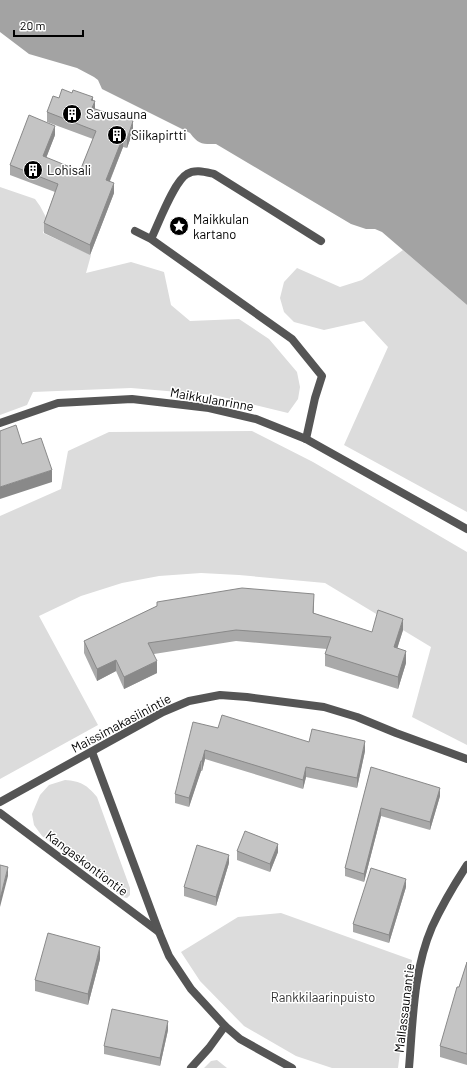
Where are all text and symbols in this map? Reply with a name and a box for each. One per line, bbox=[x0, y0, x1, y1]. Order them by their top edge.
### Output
scale bar bbox=[14, 12, 83, 38]
text: 20 m bbox=[20, 18, 46, 32]
building icon: Savusauna bbox=[61, 103, 83, 125]
place label: Savusauna bbox=[86, 106, 147, 122]
building icon: Siikapirtti bbox=[106, 124, 128, 146]
place label: Siikapirtti bbox=[131, 127, 186, 143]
building icon: Lohisali bbox=[22, 159, 44, 181]
place label: Lohisali bbox=[47, 162, 91, 178]
place label: Maikkulan kartano bbox=[193, 211, 249, 242]
place icon: Maikkulan kartano bbox=[168, 215, 190, 237]
street label: Maikkulanrinne bbox=[169, 384, 255, 414]
street label: Maissimakasiinintie bbox=[68, 690, 174, 756]
street label: Kangaskontiontie bbox=[43, 827, 131, 899]
street label: Mallassaunantie bbox=[391, 962, 417, 1054]
park label: Rankkilaarinpuisto bbox=[271, 989, 375, 1005]

